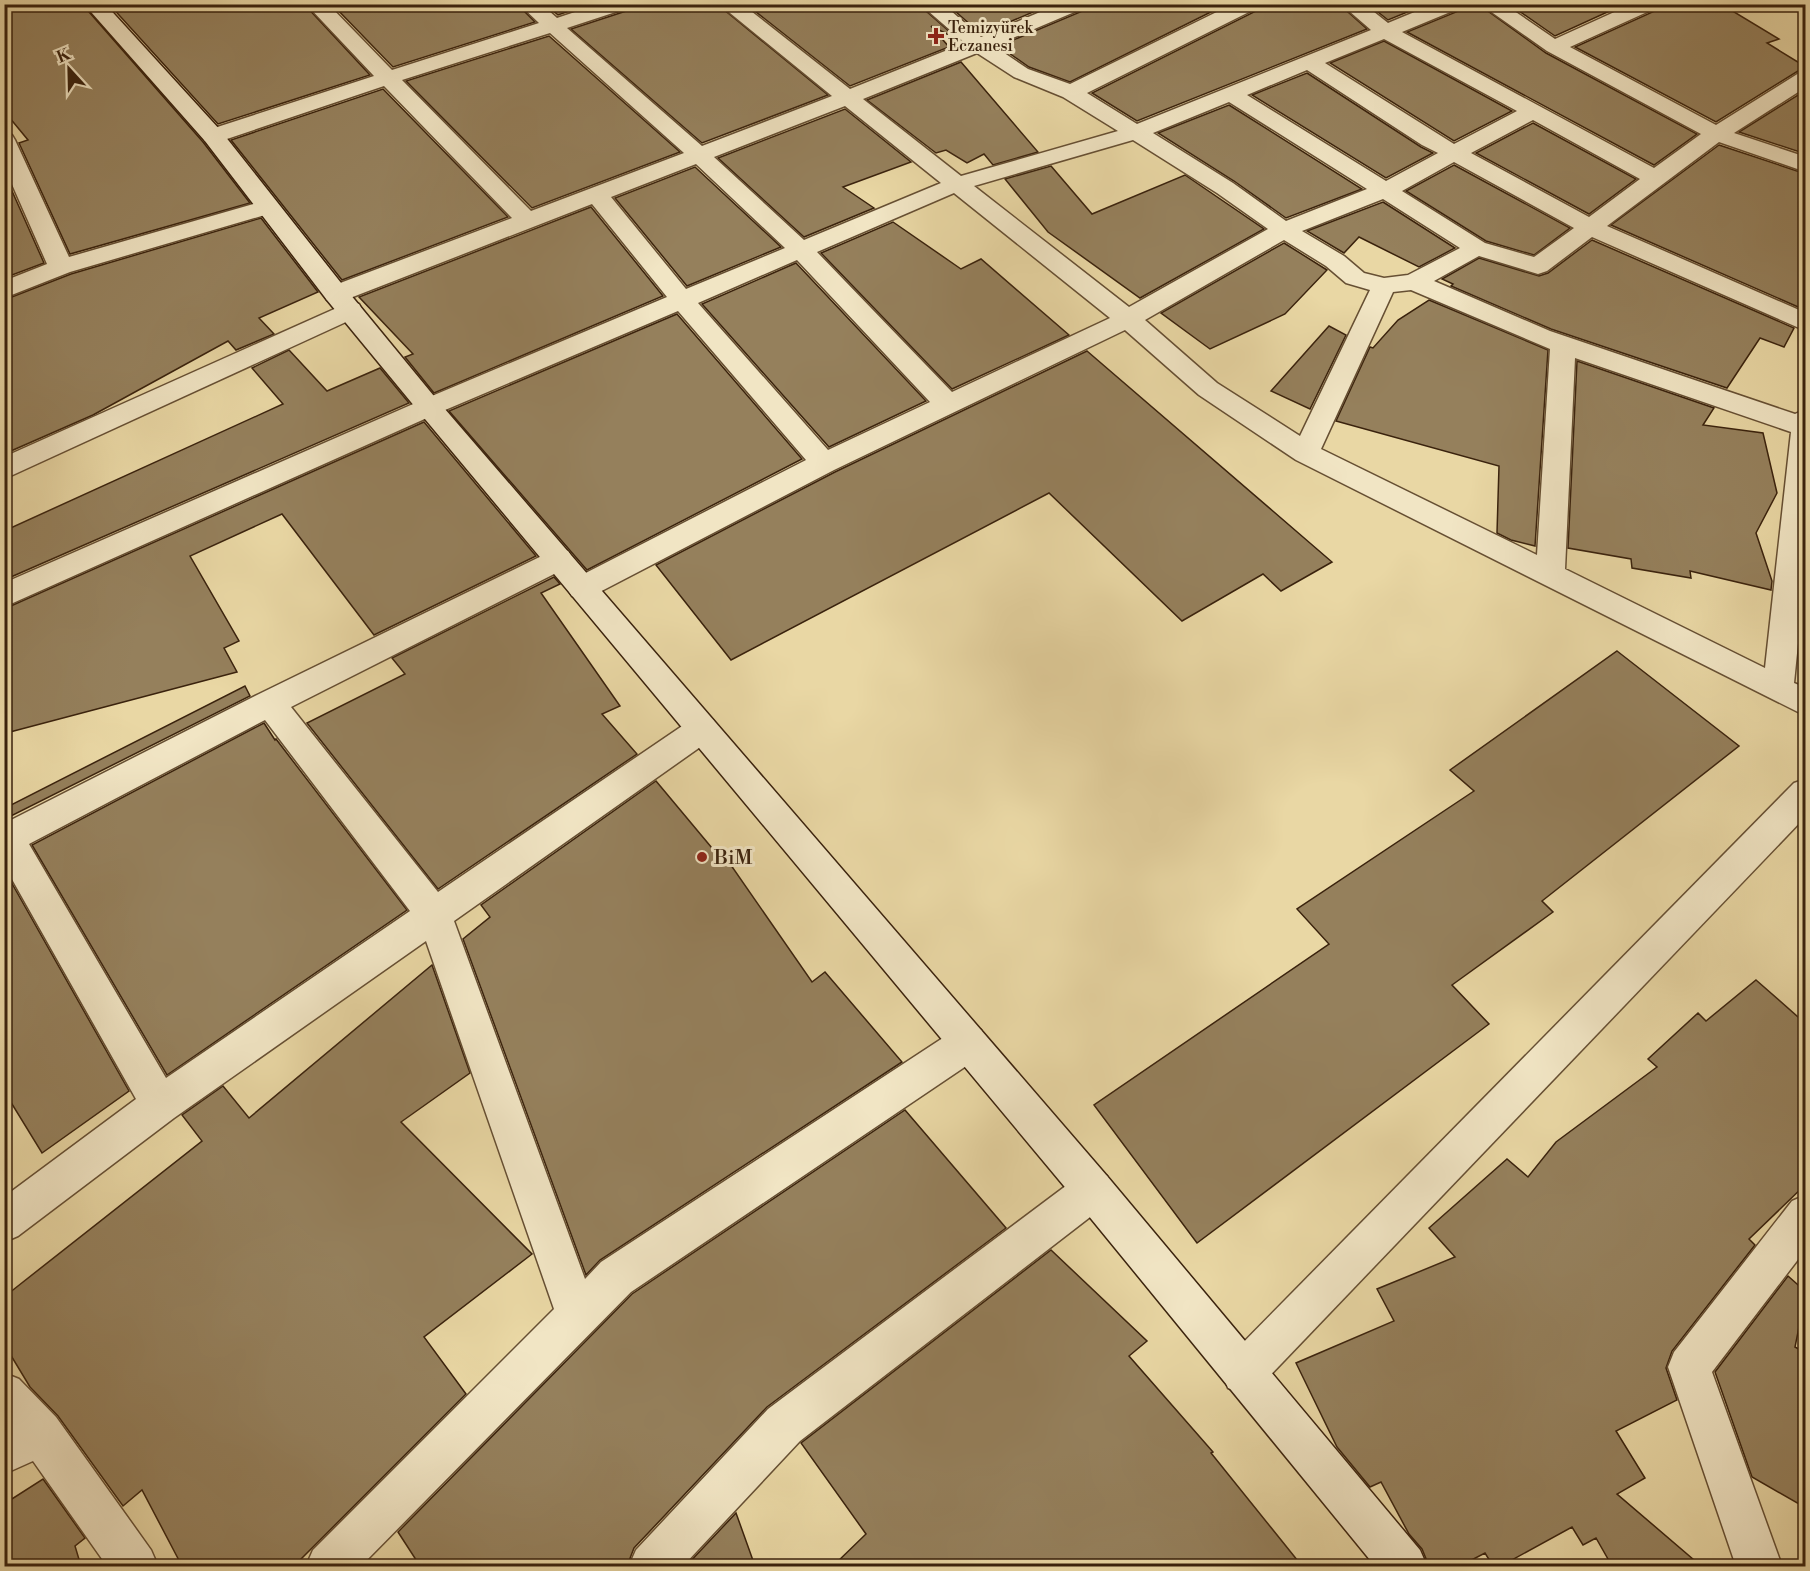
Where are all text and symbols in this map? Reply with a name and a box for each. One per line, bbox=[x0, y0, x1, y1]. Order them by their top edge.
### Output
place label: Temizyürek Eczanesi bbox=[948, 18, 1035, 56]
marker: Temizyürek Eczanesi bbox=[929, 29, 943, 43]
north arrow bbox=[39, 39, 99, 99]
text: K bbox=[54, 44, 74, 68]
place label: BiM bbox=[713, 846, 753, 871]
marker: BiM bbox=[695, 850, 709, 864]

